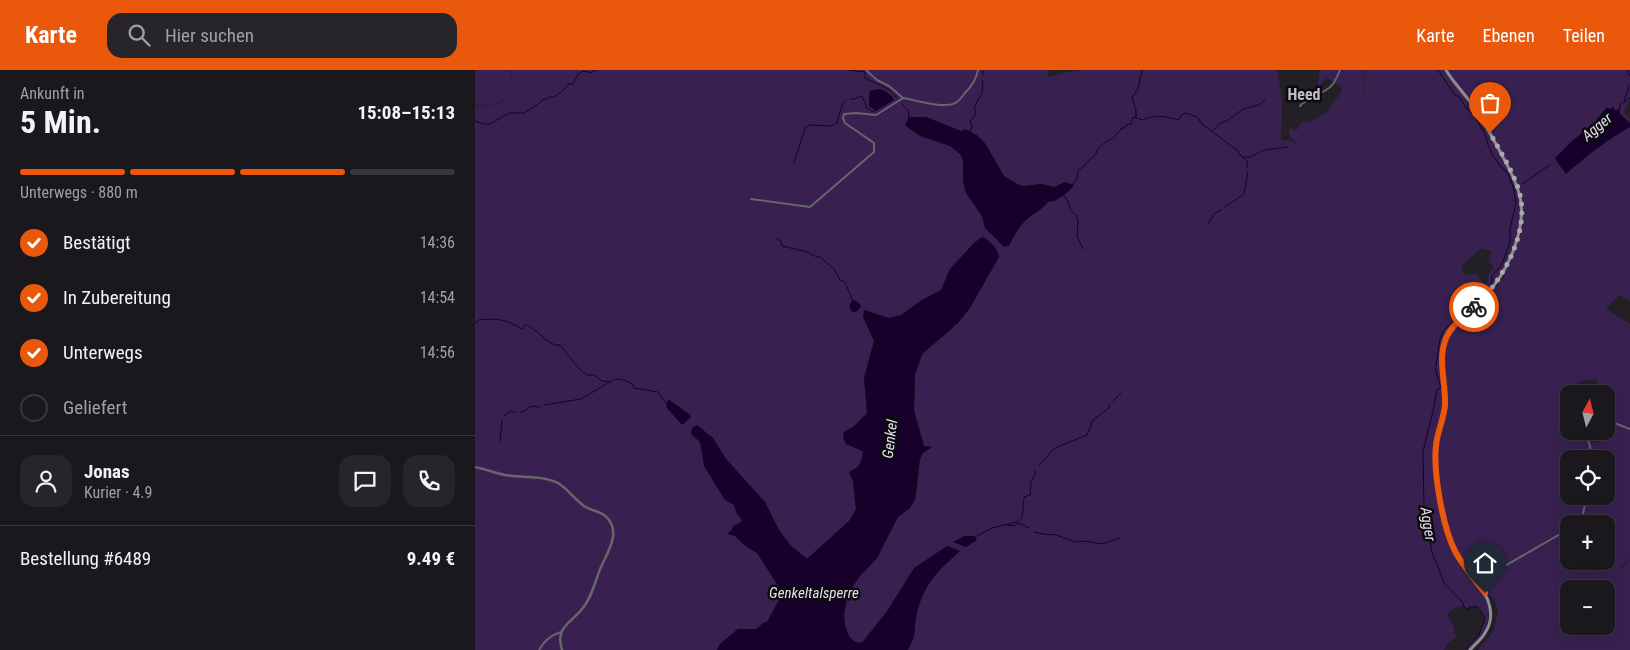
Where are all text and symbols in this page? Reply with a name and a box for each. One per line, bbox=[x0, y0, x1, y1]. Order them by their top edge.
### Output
search box bbox=[107, 13, 457, 58]
text: Karte bbox=[25, 21, 77, 49]
icon: search bbox=[125, 21, 153, 49]
text: Hier suchen bbox=[165, 24, 254, 47]
text: Karte bbox=[1416, 25, 1455, 46]
text: Ebenen bbox=[1483, 25, 1535, 46]
text: Teilen bbox=[1563, 25, 1605, 46]
pin bbox=[1469, 82, 1511, 133]
text: Ankunft in bbox=[20, 84, 85, 103]
district label: Heed bbox=[1287, 85, 1321, 104]
icon: bag bbox=[1476, 89, 1504, 117]
text: 15:08–15:13 bbox=[357, 101, 455, 124]
text: 5 Min. bbox=[20, 103, 101, 141]
water label: Agger bbox=[1577, 109, 1616, 145]
text: Unterwegs · 880 m bbox=[20, 183, 138, 202]
icon: check bbox=[20, 229, 48, 257]
text: Bestätigt bbox=[63, 231, 131, 254]
text: 14:36 bbox=[420, 233, 455, 252]
courier bbox=[1449, 282, 1499, 332]
icon: check bbox=[20, 284, 48, 312]
text: In Zubereitung bbox=[63, 286, 171, 309]
text: 14:54 bbox=[420, 288, 455, 307]
icon: bike bbox=[1460, 293, 1488, 321]
icon: check bbox=[20, 339, 48, 367]
text: Unterwegs bbox=[63, 341, 143, 364]
text: 14:56 bbox=[420, 343, 455, 362]
north arrow bbox=[1560, 385, 1615, 440]
map controls bbox=[1560, 385, 1615, 635]
text: Geliefert bbox=[63, 396, 127, 419]
water label: Genkel bbox=[879, 418, 901, 459]
button: locate bbox=[1560, 450, 1615, 505]
button: person bbox=[20, 455, 72, 507]
button: chat bbox=[339, 455, 391, 507]
button: phone bbox=[403, 455, 455, 507]
text: Jonas bbox=[84, 460, 130, 483]
text: Kurier · 4.9 bbox=[84, 483, 152, 502]
water label: Agger bbox=[1416, 505, 1440, 543]
button: + bbox=[1560, 515, 1615, 570]
pin bbox=[1464, 542, 1506, 593]
text: Bestellung #6489 bbox=[20, 547, 151, 570]
text: 9.49 € bbox=[407, 547, 455, 570]
icon: home bbox=[1471, 549, 1499, 577]
button: − bbox=[1560, 580, 1615, 635]
water label: Genkeltalsperre bbox=[769, 584, 859, 602]

